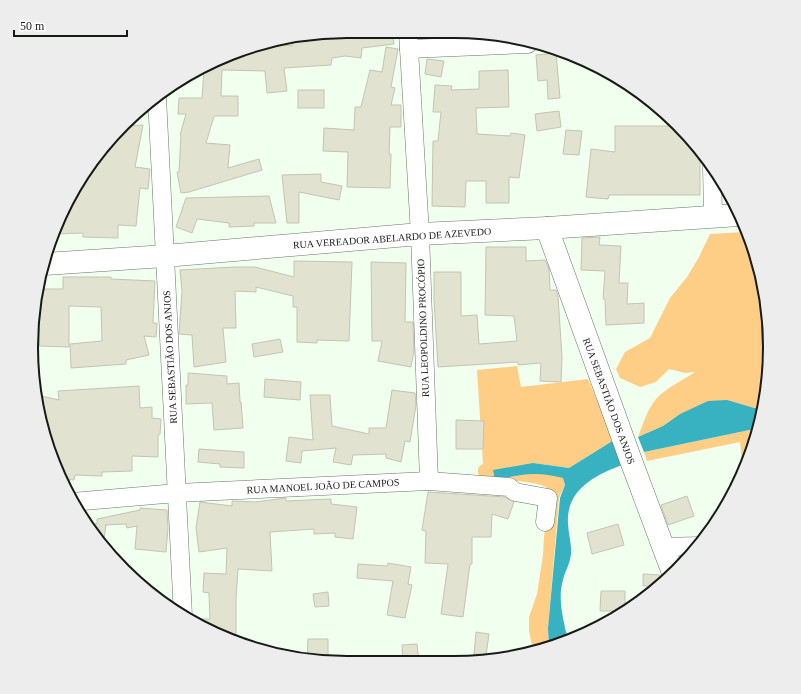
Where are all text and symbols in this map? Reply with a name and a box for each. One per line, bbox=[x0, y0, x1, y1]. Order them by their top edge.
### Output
scale bar bbox=[14, 12, 127, 38]
text: 50 m bbox=[20, 19, 45, 33]
street label: RUA VEREADOR ABELARDO DE AZEVEDO bbox=[292, 226, 492, 250]
street label: RUA LEOPOLDINO PROCÓPIO bbox=[415, 259, 431, 397]
street label: RUA SEBASTIÃO DOS ANJOS bbox=[161, 290, 179, 424]
street label: RUA SEBASTIÃO DOS ANJOS bbox=[581, 336, 637, 466]
street label: RUA MANOEL JOÃO DE CAMPOS bbox=[246, 477, 400, 495]

